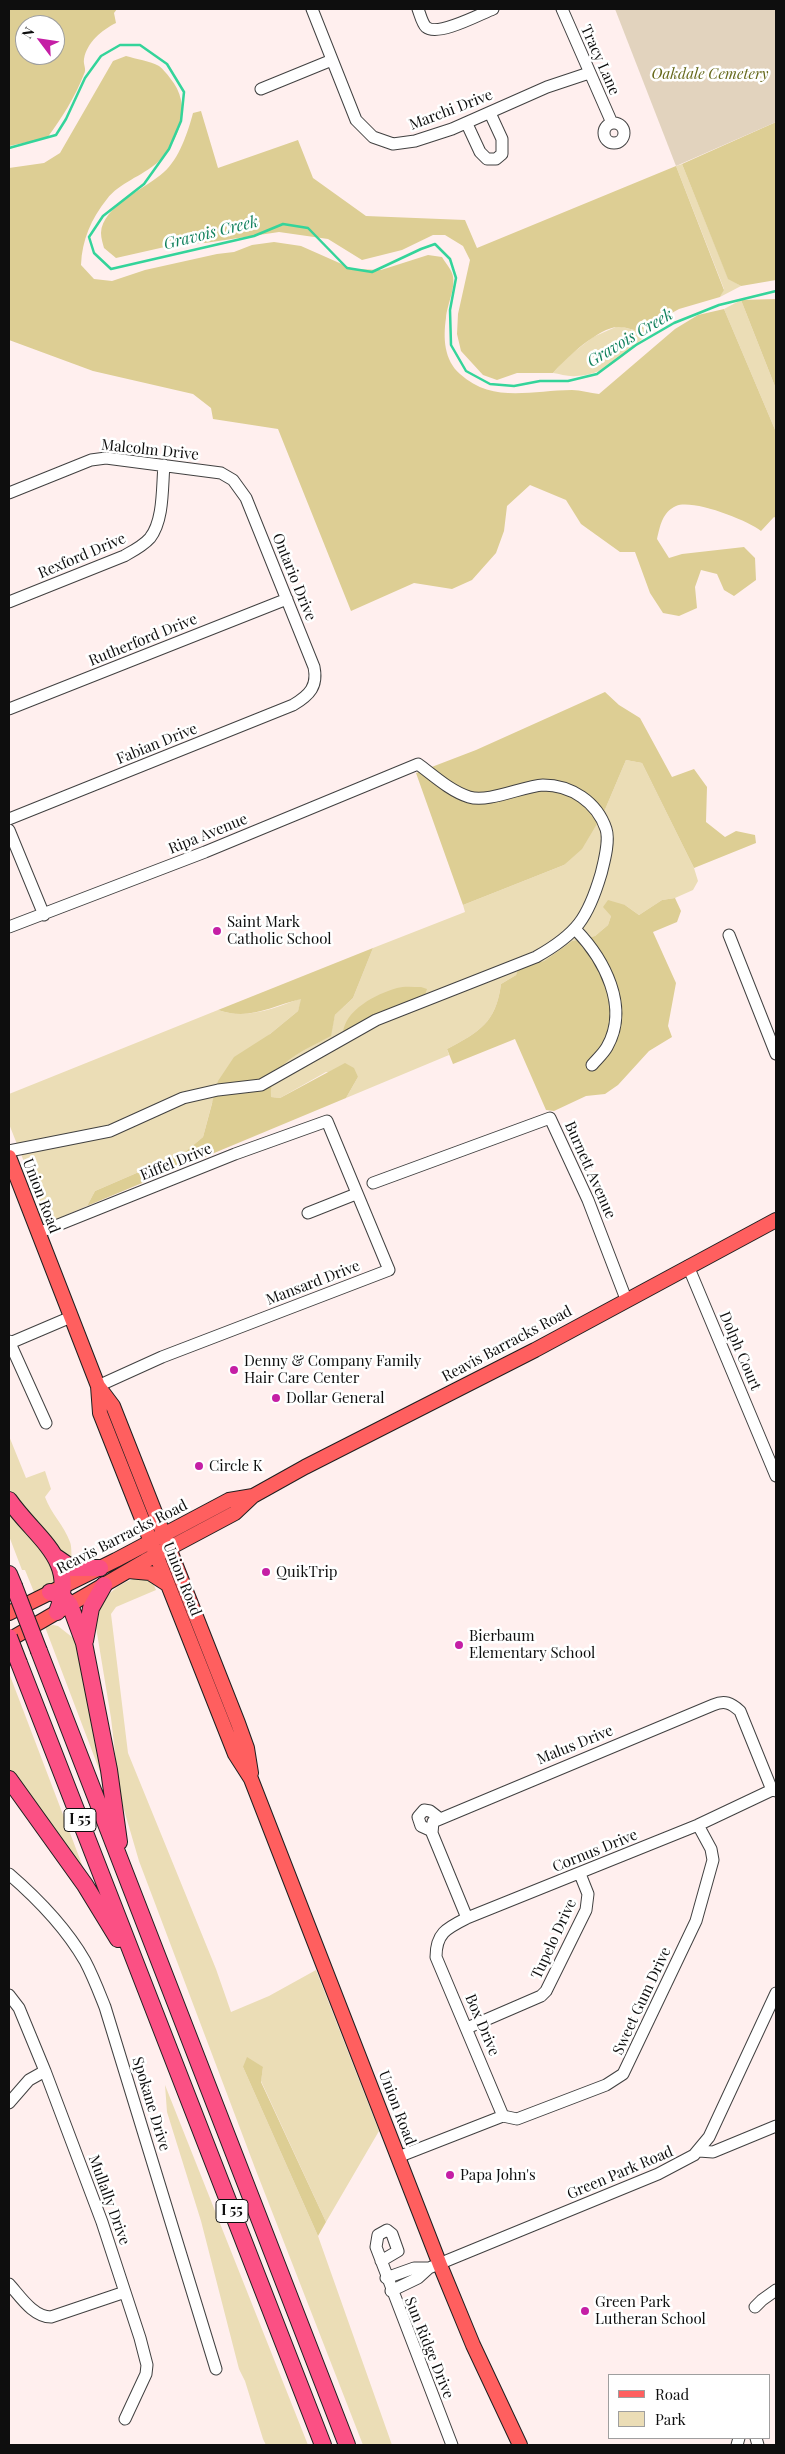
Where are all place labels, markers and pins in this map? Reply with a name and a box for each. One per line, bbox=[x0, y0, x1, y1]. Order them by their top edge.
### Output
place label: Saint Mark Catholic School bbox=[227, 913, 331, 948]
marker: Saint Mark Catholic School bbox=[211, 925, 223, 937]
place label: Denny & Company Family Hair Care Center bbox=[244, 1352, 421, 1387]
marker: Denny & Company Family Hair Care Center bbox=[228, 1364, 240, 1376]
place label: Dollar General bbox=[286, 1389, 384, 1407]
marker: Dollar General bbox=[270, 1392, 282, 1404]
place label: Circle K bbox=[209, 1457, 263, 1475]
marker: Circle K bbox=[193, 1460, 205, 1472]
place label: QuikTrip bbox=[276, 1563, 338, 1581]
marker: QuikTrip bbox=[260, 1566, 272, 1578]
place label: Bierbaum Elementary School bbox=[469, 1627, 595, 1662]
marker: Bierbaum Elementary School bbox=[453, 1639, 465, 1651]
place label: Papa John's bbox=[460, 2166, 536, 2184]
marker: Papa John's bbox=[444, 2169, 456, 2181]
place label: Green Park Lutheran School bbox=[595, 2293, 706, 2328]
marker: Green Park Lutheran School bbox=[579, 2305, 591, 2317]

